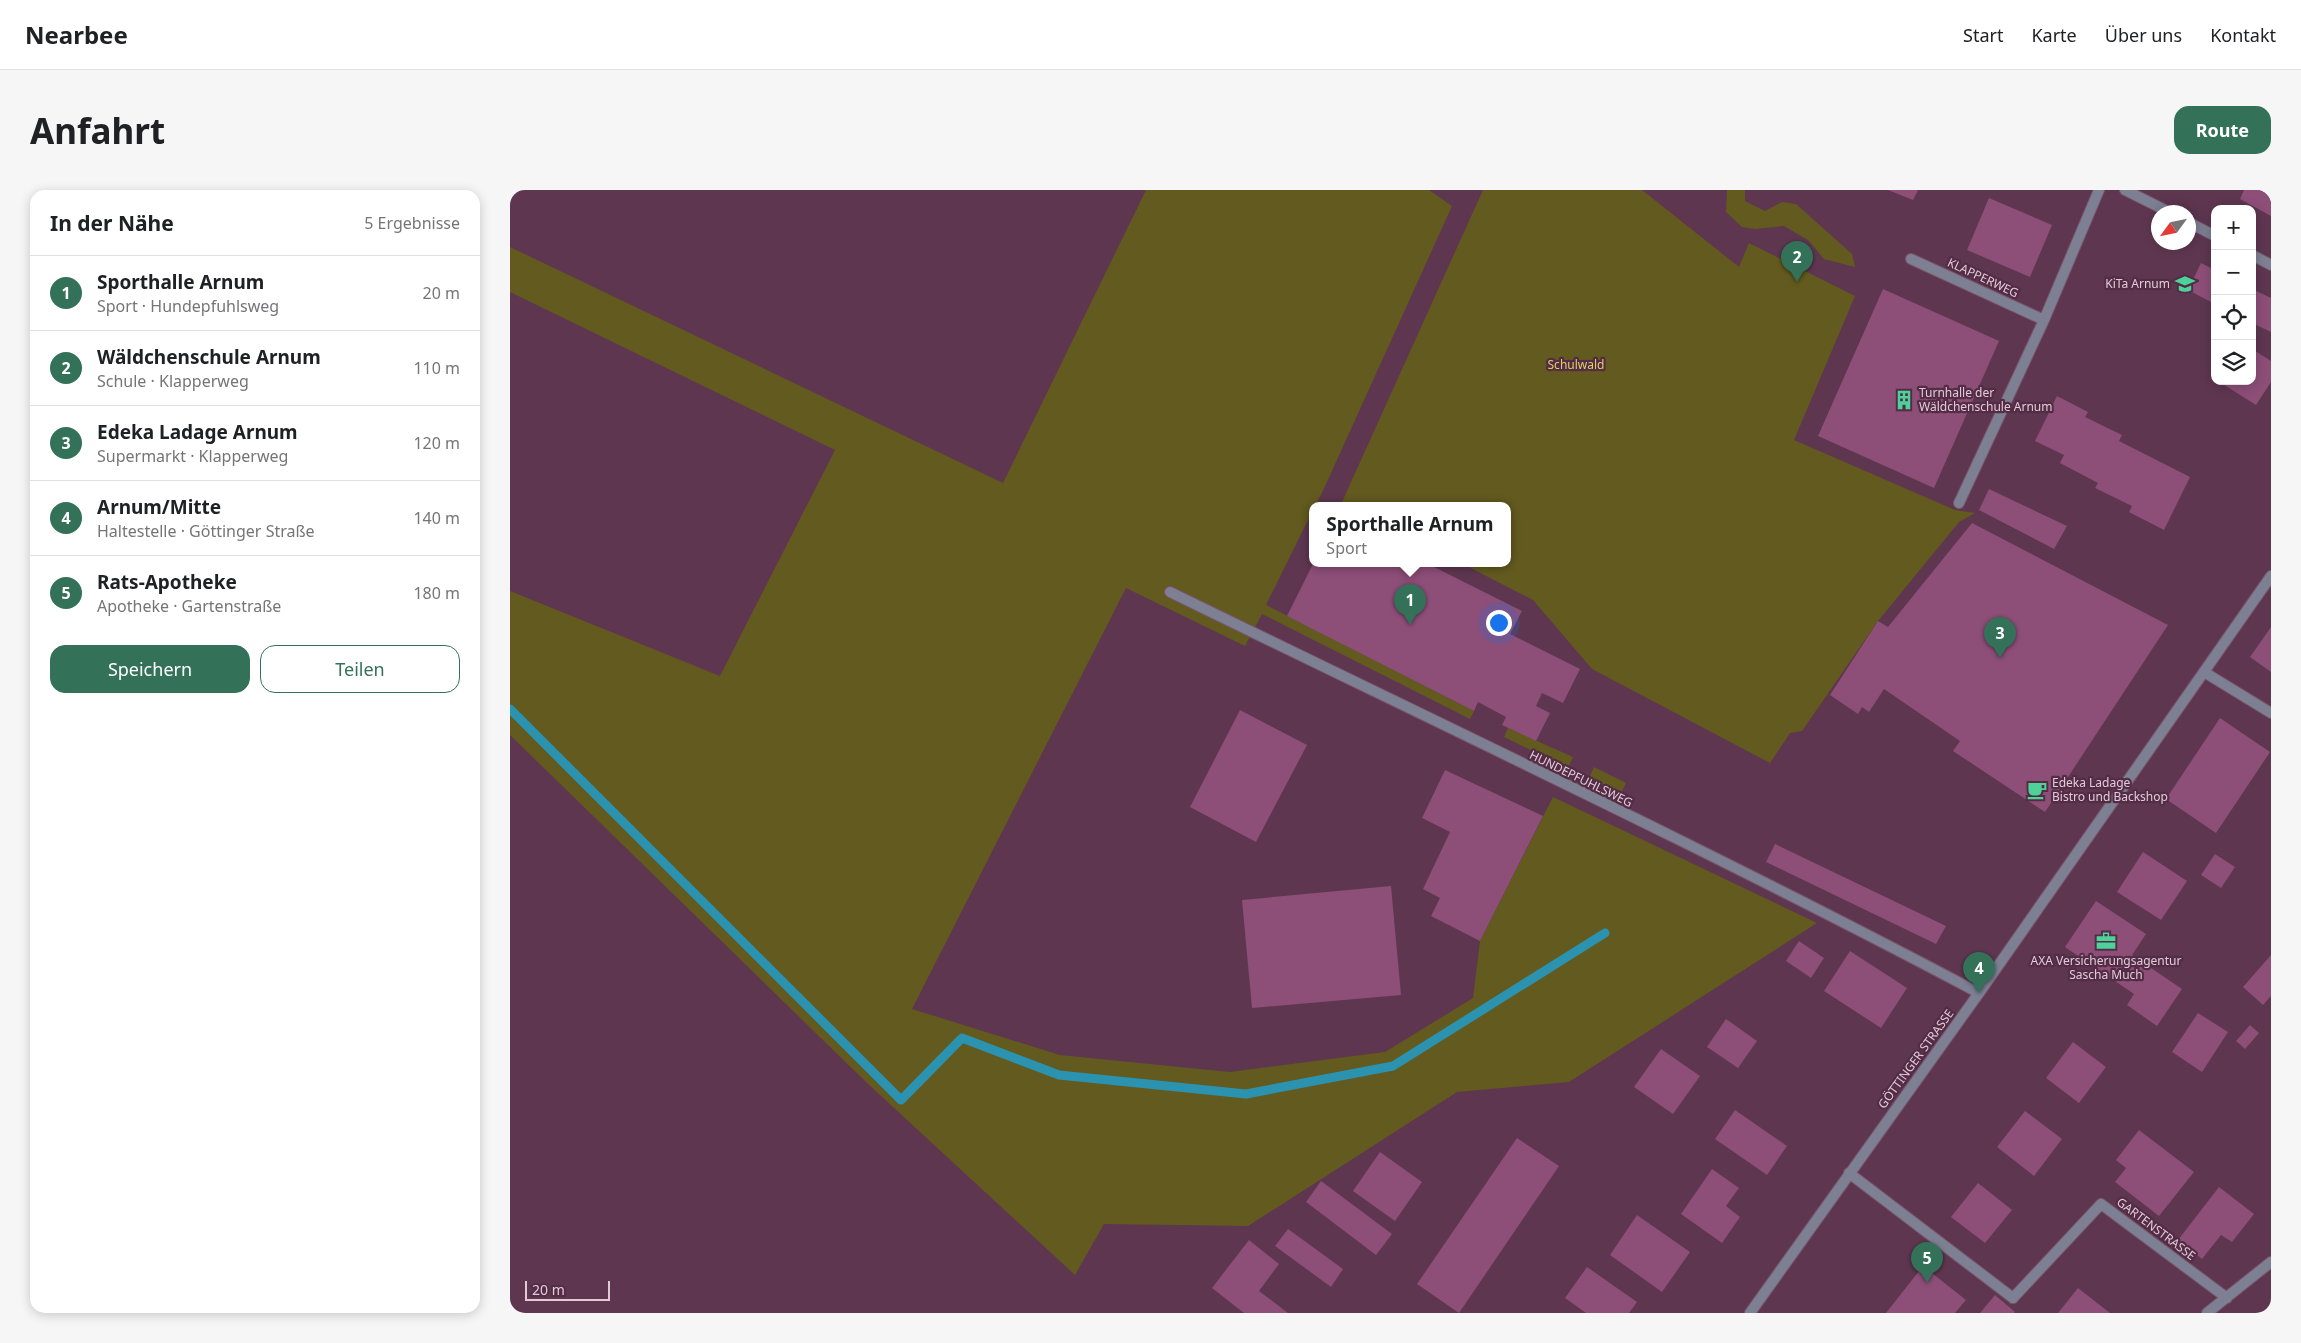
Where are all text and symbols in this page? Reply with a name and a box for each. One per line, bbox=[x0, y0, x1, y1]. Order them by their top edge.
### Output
text: Nearbee bbox=[25, 18, 128, 51]
text: Start bbox=[1963, 23, 2003, 47]
text: Karte bbox=[2031, 23, 2077, 47]
text: Über uns bbox=[2105, 23, 2182, 47]
text: Kontakt bbox=[2210, 23, 2276, 47]
button: Route bbox=[2174, 106, 2271, 154]
text: Anfahrt bbox=[30, 107, 165, 154]
north arrow bbox=[2151, 205, 2196, 250]
map controls bbox=[2211, 205, 2256, 385]
button: + bbox=[2211, 205, 2256, 250]
text: In der Nähe bbox=[50, 209, 174, 237]
text: 5 Ergebnisse bbox=[364, 212, 460, 234]
pin: 2 bbox=[1781, 241, 1813, 282]
button: − bbox=[2211, 250, 2256, 295]
street label: KLAPPERWEG bbox=[1945, 254, 2022, 301]
text: Sporthalle Arnum bbox=[97, 269, 264, 295]
school or university icon: KiTa Arnum bbox=[2174, 273, 2196, 295]
place label: KiTa Arnum bbox=[2105, 275, 2170, 292]
text: 1 bbox=[61, 282, 71, 304]
text: 20 m bbox=[423, 282, 460, 304]
text: Sport · Hundepfuhlsweg bbox=[97, 295, 279, 317]
button: locate bbox=[2211, 295, 2256, 340]
button: layers bbox=[2211, 340, 2256, 385]
text: Wäldchenschule Arnum bbox=[97, 344, 321, 370]
park label: Schulwald bbox=[1548, 356, 1604, 373]
text: 2 bbox=[61, 357, 71, 379]
text: 110 m bbox=[413, 357, 460, 379]
text: Schule · Klapperweg bbox=[97, 370, 249, 392]
place label: Turnhalle der Wäldchenschule Arnum bbox=[1919, 384, 2053, 415]
building icon: Turnhalle der Wäldchenschule Arnum bbox=[1893, 389, 1915, 411]
text: Edeka Ladage Arnum bbox=[97, 419, 298, 445]
text: 3 bbox=[61, 432, 71, 454]
text: 120 m bbox=[413, 432, 460, 454]
text: Supermarkt · Klapperweg bbox=[97, 445, 288, 467]
text: Arnum/Mitte bbox=[97, 494, 221, 520]
popup bbox=[1309, 502, 1511, 567]
text: 4 bbox=[61, 507, 71, 529]
text: 140 m bbox=[413, 507, 460, 529]
text: Sporthalle Arnum bbox=[1326, 511, 1494, 537]
text: Haltestelle · Göttinger Straße bbox=[97, 520, 315, 542]
text: Sport bbox=[1326, 537, 1367, 559]
text: Rats-Apotheke bbox=[97, 569, 237, 595]
text: 5 bbox=[61, 582, 71, 604]
text: 180 m bbox=[413, 582, 460, 604]
pin: 1 bbox=[1394, 584, 1426, 625]
text: Apotheke · Gartenstraße bbox=[97, 595, 281, 617]
your location bbox=[1486, 610, 1512, 636]
pin: 3 bbox=[1984, 617, 2016, 658]
button: Speichern bbox=[50, 645, 250, 693]
button: Teilen bbox=[260, 645, 460, 693]
street label: HUNDEPFUHLSWEG bbox=[1527, 746, 1636, 811]
place label: Edeka Ladage Bistro und Backshop bbox=[2052, 774, 2168, 805]
cafe icon: Edeka Ladage Bistro und Backshop bbox=[2026, 779, 2048, 801]
office icon: AXA Versicherungsagentur Sascha Much bbox=[2095, 930, 2117, 952]
pin: 4 bbox=[1963, 952, 1995, 993]
place label: AXA Versicherungsagentur Sascha Much bbox=[2031, 952, 2181, 983]
street label: GÖTTINGER STRASSE bbox=[1874, 1006, 1957, 1112]
street label: GARTENSTRASSE bbox=[2113, 1193, 2199, 1264]
pin: 5 bbox=[1911, 1242, 1943, 1283]
scale bar bbox=[525, 1278, 610, 1301]
text: 20 m bbox=[532, 1280, 565, 1299]

